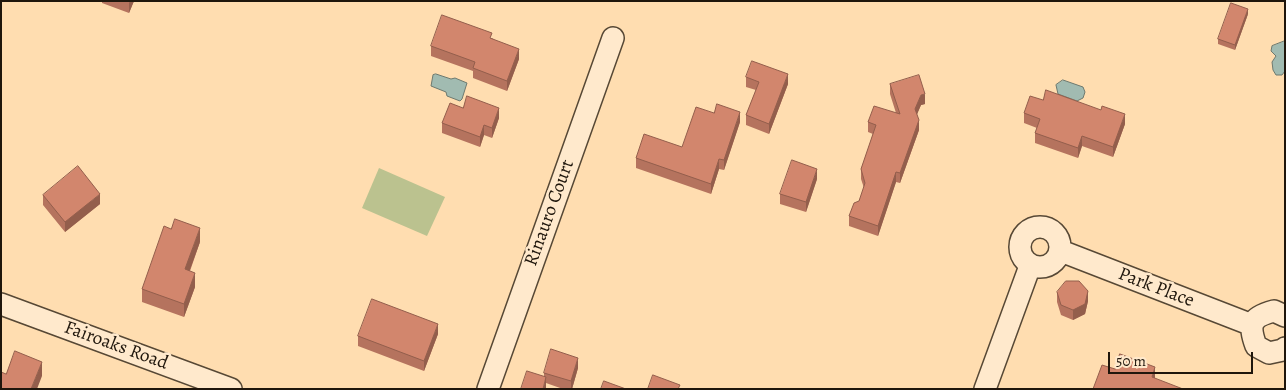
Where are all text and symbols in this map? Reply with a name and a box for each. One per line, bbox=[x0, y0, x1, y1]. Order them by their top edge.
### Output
street label: Rinauro Court bbox=[520, 157, 580, 269]
street label: Park Place bbox=[1115, 263, 1197, 313]
street label: Fairoaks Road bbox=[61, 317, 171, 375]
scale bar bbox=[1111, 342, 1256, 374]
text: 50 m bbox=[1116, 351, 1146, 371]

